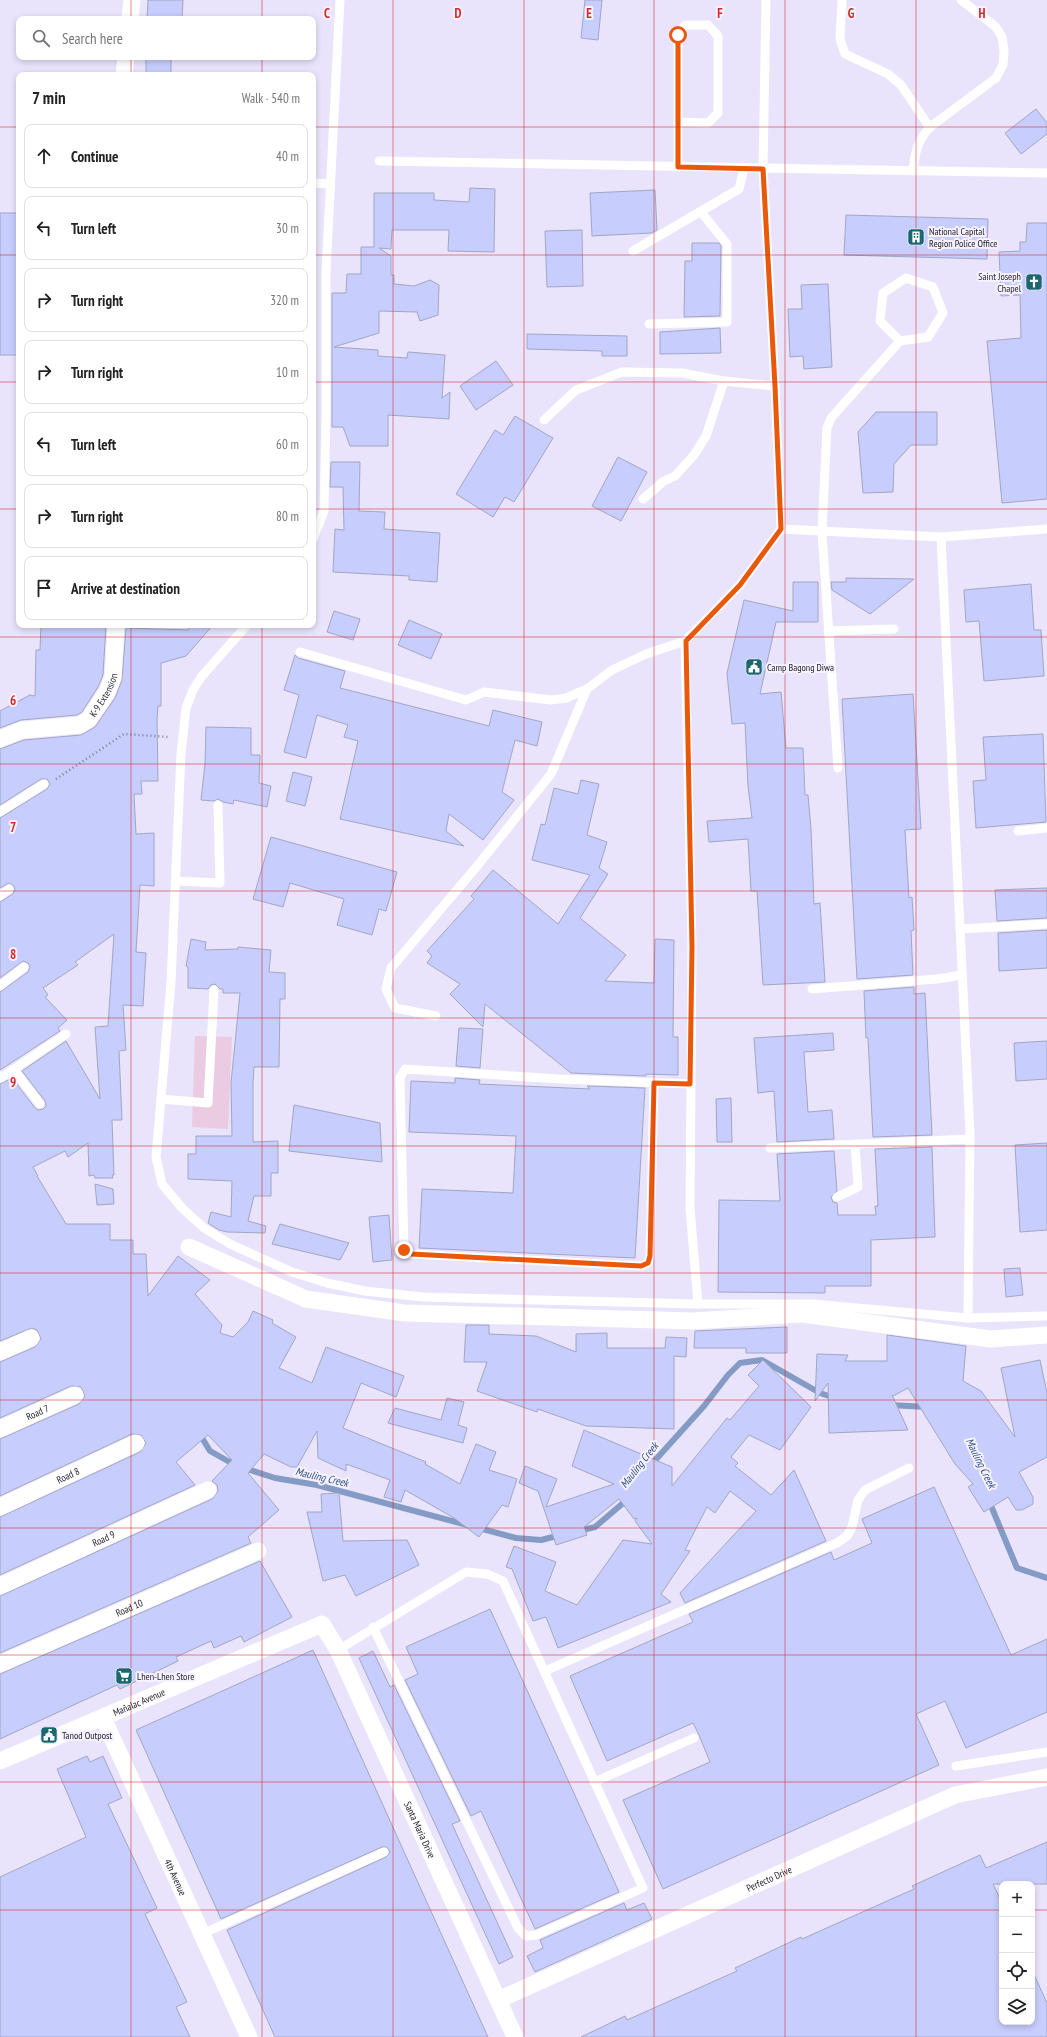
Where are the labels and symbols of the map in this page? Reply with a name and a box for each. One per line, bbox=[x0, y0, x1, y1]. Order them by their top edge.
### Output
text: C bbox=[324, 5, 330, 22]
text: D bbox=[455, 5, 462, 22]
text: E bbox=[586, 5, 592, 22]
text: F bbox=[717, 5, 723, 22]
text: G bbox=[848, 5, 855, 22]
text: H bbox=[979, 5, 986, 22]
route start bbox=[669, 26, 687, 44]
place label: National Capital Region Police Office bbox=[929, 225, 997, 250]
building icon: National Capital Region Police Office bbox=[906, 227, 926, 247]
place label: Saint Joseph Chapel bbox=[978, 270, 1022, 295]
church icon: Saint Joseph Chapel bbox=[1024, 272, 1044, 292]
public building icon: Camp Bagong Diwa bbox=[744, 657, 764, 677]
place label: Camp Bagong Diwa bbox=[767, 661, 834, 674]
street label: K-9 Extension bbox=[86, 673, 120, 719]
text: 6 bbox=[10, 692, 16, 709]
text: 7 bbox=[10, 819, 16, 836]
text: 8 bbox=[10, 946, 16, 963]
text: 9 bbox=[10, 1074, 16, 1091]
route end bbox=[395, 1241, 413, 1259]
street label: Road 7 bbox=[24, 1402, 51, 1423]
water label: Mauling Creek bbox=[963, 1436, 1000, 1492]
water label: Mauling Creek bbox=[617, 1438, 662, 1491]
water label: Mauling Creek bbox=[294, 1464, 352, 1490]
street label: Road 8 bbox=[55, 1465, 82, 1486]
street label: Road 9 bbox=[90, 1528, 117, 1550]
street label: Road 10 bbox=[114, 1596, 145, 1620]
supermarket icon: Lhen-Lhen Store bbox=[114, 1666, 134, 1686]
place label: Lhen-Lhen Store bbox=[137, 1670, 194, 1683]
street label: Mañalac Avenue bbox=[111, 1685, 167, 1719]
public building icon: Tanod Outpost bbox=[39, 1725, 59, 1745]
place label: Tanod Outpost bbox=[62, 1729, 112, 1742]
street label: Santa Maria Drive bbox=[401, 1799, 438, 1860]
street label: 4th Avenue bbox=[161, 1857, 189, 1898]
street label: Perfecto Drive bbox=[744, 1863, 794, 1895]

